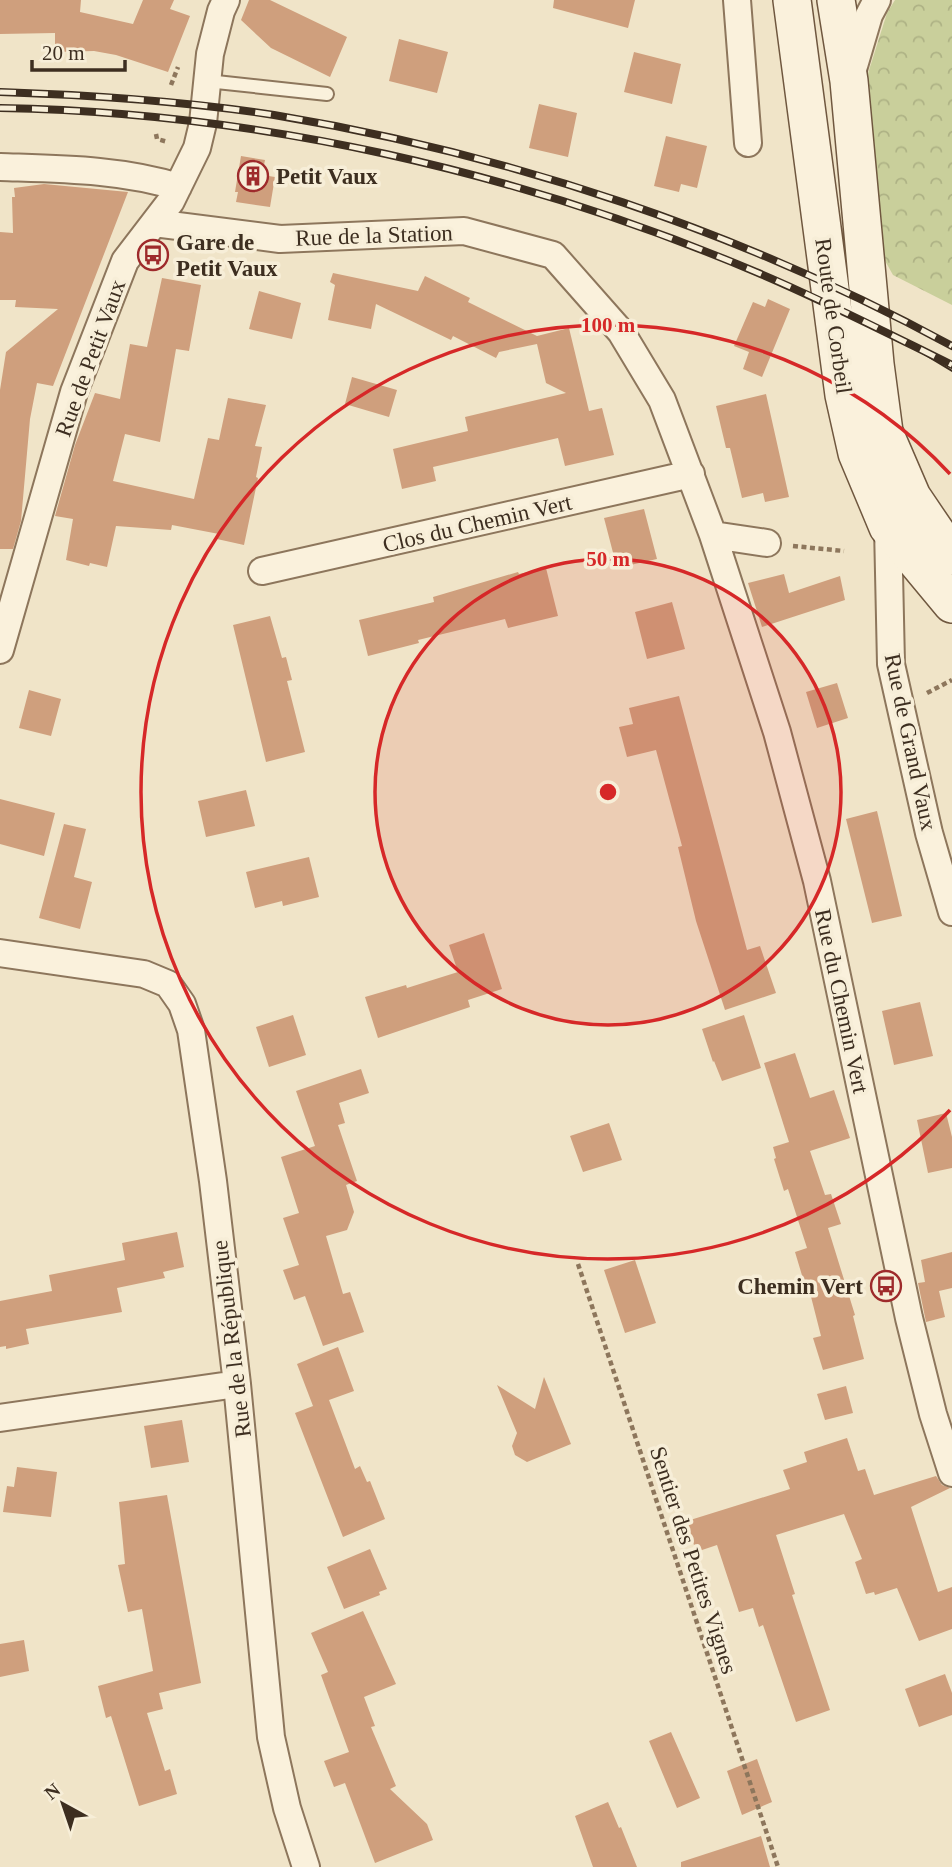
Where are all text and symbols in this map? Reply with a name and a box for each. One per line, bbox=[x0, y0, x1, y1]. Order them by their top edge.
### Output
scale bar bbox=[32, 28, 124, 72]
text: 20 m bbox=[42, 41, 85, 65]
building icon: Petit Vaux bbox=[236, 159, 270, 193]
place label: Petit Vaux bbox=[276, 164, 378, 189]
street label: Rue de la Station bbox=[295, 220, 454, 251]
place label: Gare de Petit Vaux bbox=[176, 230, 278, 281]
street label: Route de Corbeil bbox=[810, 237, 857, 396]
bus stop icon: Gare de Petit Vaux bbox=[136, 238, 170, 272]
street label: Rue de Petit Vaux bbox=[50, 276, 131, 440]
text: 100 m bbox=[581, 313, 636, 337]
street label: Clos du Chemin Vert bbox=[380, 489, 575, 557]
text: 50 m bbox=[586, 547, 630, 571]
street label: Rue de Grand Vaux bbox=[880, 651, 942, 833]
centre of rings bbox=[596, 780, 620, 804]
street label: Rue du Chemin Vert bbox=[810, 907, 873, 1096]
street label: Rue de la République bbox=[207, 1239, 256, 1439]
bus stop icon: Chemin Vert bbox=[869, 1269, 903, 1303]
place label: Chemin Vert bbox=[737, 1274, 863, 1299]
street label: Sentier des Petites Vignes bbox=[645, 1443, 742, 1677]
north arrow bbox=[28, 1769, 98, 1839]
text: N bbox=[40, 1779, 65, 1804]

